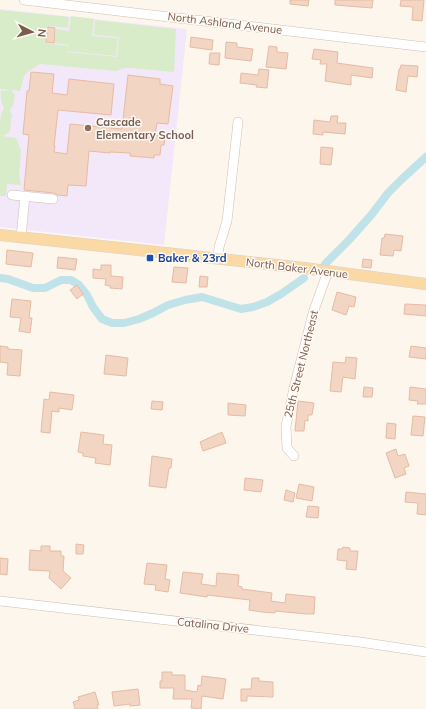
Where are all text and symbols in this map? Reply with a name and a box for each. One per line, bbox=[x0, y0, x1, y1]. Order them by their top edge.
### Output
street label: North Ashland Avenue bbox=[167, 9, 283, 37]
north arrow bbox=[12, 12, 52, 52]
text: N bbox=[35, 28, 49, 38]
place label: Cascade Elementary School bbox=[96, 115, 194, 142]
marker: Cascade Elementary School bbox=[83, 123, 93, 133]
place label: Baker & 23rd bbox=[158, 251, 227, 265]
marker: Baker & 23rd bbox=[145, 253, 155, 263]
street label: North Baker Avenue bbox=[245, 255, 349, 281]
street label: 25th Street Northeast bbox=[281, 309, 321, 419]
street label: Catalina Drive bbox=[176, 614, 250, 636]

